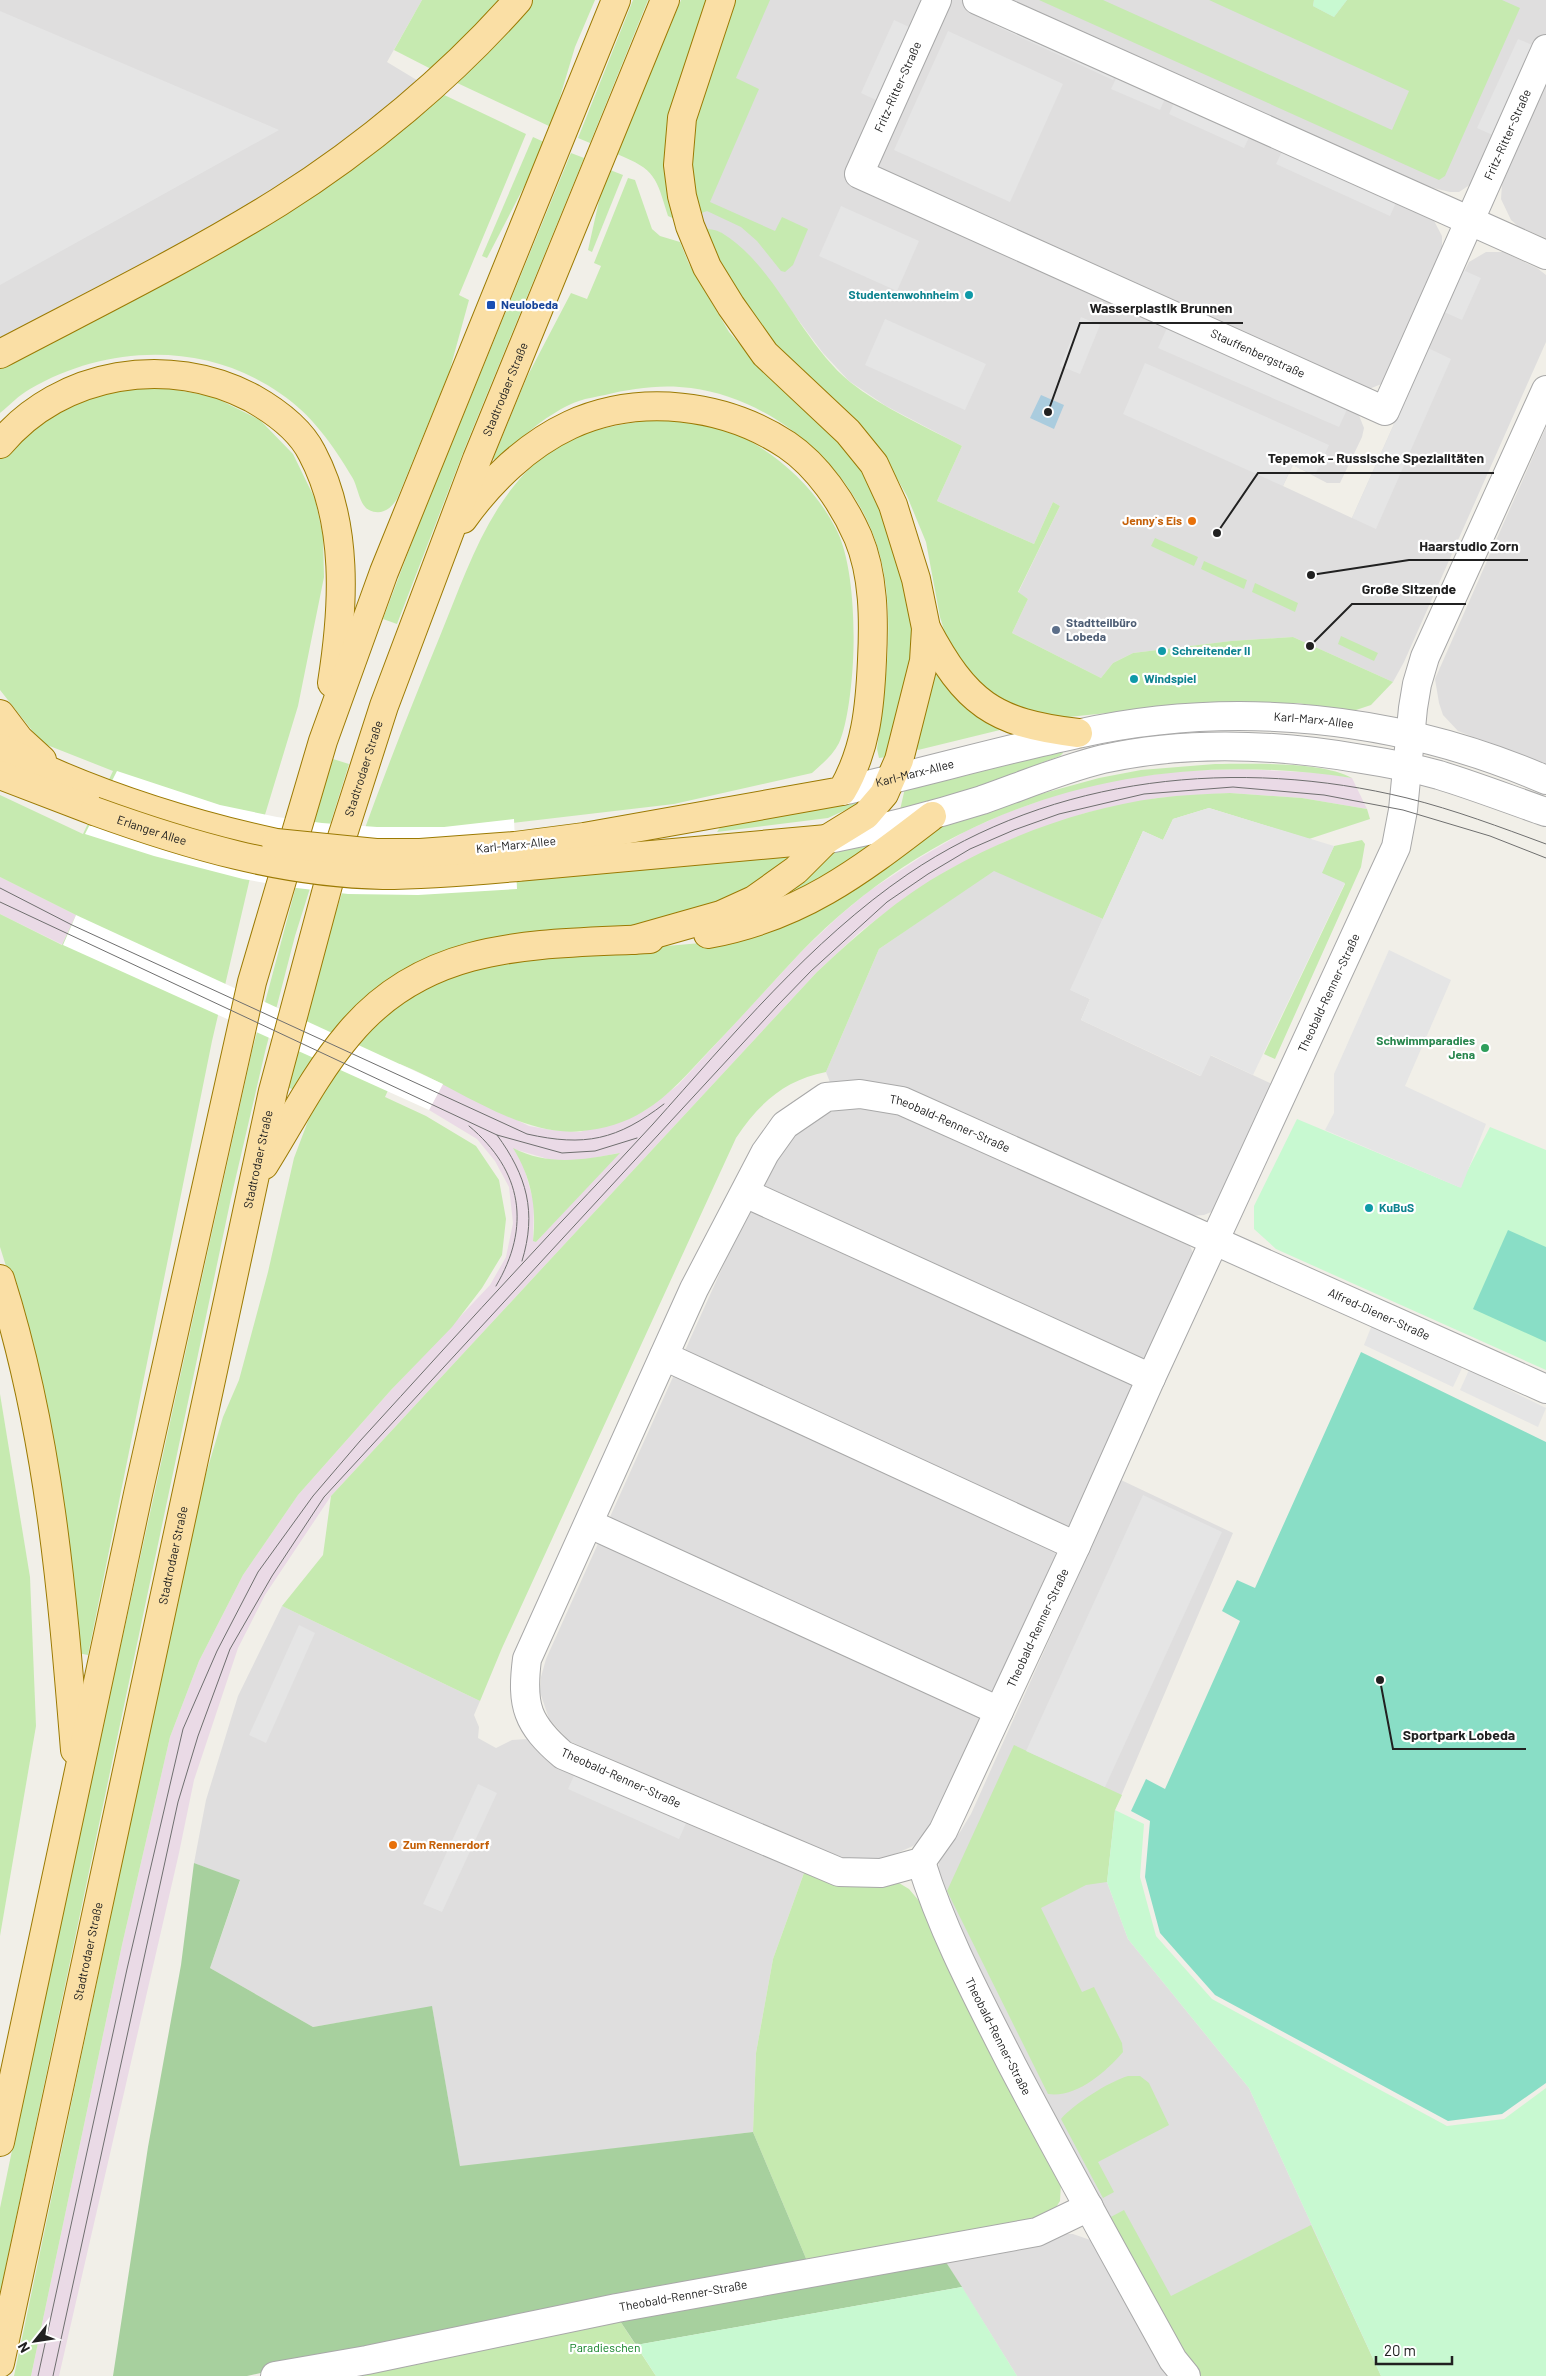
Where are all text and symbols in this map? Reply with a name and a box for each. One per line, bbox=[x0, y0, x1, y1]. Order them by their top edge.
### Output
street label: Fritz-Ritter-Straße bbox=[871, 39, 923, 134]
street label: Fritz-Ritter-Straße bbox=[1481, 87, 1533, 182]
place label: Studentenwohnheim bbox=[849, 287, 959, 301]
marker: Studentenwohnheim bbox=[963, 289, 975, 301]
callout: Wasserplastik Brunnen bbox=[1080, 294, 1243, 323]
place label: Neulobeda bbox=[501, 297, 558, 311]
marker: Neulobeda bbox=[485, 299, 497, 311]
text: Wasserplastik Brunnen bbox=[1090, 299, 1232, 316]
street label: Stauffenbergstraße bbox=[1209, 325, 1308, 380]
street label: Stadtrodaer Straße bbox=[479, 340, 530, 438]
callout: Tepemok - Russische Spezialitäten bbox=[1258, 444, 1494, 473]
text: Tepemok - Russische Spezialitäten bbox=[1268, 449, 1484, 466]
place label: Jenny´s Eis bbox=[1122, 513, 1182, 527]
marker: Jenny´s Eis bbox=[1186, 515, 1198, 527]
callout: Haarstudio Zorn bbox=[1409, 531, 1528, 560]
text: Haarstudio Zorn bbox=[1419, 537, 1519, 554]
callout: Große Sitzende bbox=[1352, 575, 1466, 604]
text: Große Sitzende bbox=[1362, 580, 1457, 597]
place label: Stadtteilbüro Lobeda bbox=[1066, 615, 1137, 643]
marker: Stadtteilbüro Lobeda bbox=[1050, 624, 1062, 636]
place label: Schreitender II bbox=[1172, 643, 1250, 657]
marker: Schreitender II bbox=[1156, 645, 1168, 657]
place label: Windspiel bbox=[1144, 671, 1196, 685]
marker: Windspiel bbox=[1128, 673, 1140, 685]
street label: Karl-Marx-Allee bbox=[1273, 709, 1355, 731]
street label: Stadtrodaer Straße bbox=[341, 718, 385, 818]
street label: Karl-Marx-Allee bbox=[874, 756, 955, 789]
street label: Erlanger Allee bbox=[115, 812, 188, 847]
street label: Karl-Marx-Allee bbox=[475, 833, 557, 855]
street label: Theobald-Renner-Straße bbox=[1294, 931, 1362, 1054]
place label: Schwimmparadies Jena bbox=[1376, 1033, 1475, 1061]
marker: Schwimmparadies Jena bbox=[1479, 1042, 1491, 1054]
street label: Theobald-Renner-Straße bbox=[889, 1091, 1013, 1154]
street label: Stadtrodaer Straße bbox=[240, 1109, 275, 1210]
place label: KuBuS bbox=[1379, 1200, 1414, 1214]
marker: KuBuS bbox=[1363, 1202, 1375, 1214]
street label: Alfred-Diener-Straße bbox=[1326, 1285, 1433, 1342]
street label: Stadtrodaer Straße bbox=[155, 1505, 190, 1606]
street label: Theobald-Renner-Straße bbox=[1003, 1566, 1071, 1689]
callout: Sportpark Lobeda bbox=[1393, 1720, 1526, 1749]
text: Sportpark Lobeda bbox=[1403, 1726, 1515, 1743]
street label: Theobald-Renner-Straße bbox=[559, 1744, 684, 1810]
place label: Zum Rennerdorf bbox=[403, 1837, 490, 1851]
marker: Zum Rennerdorf bbox=[387, 1839, 399, 1851]
street label: Stadtrodaer Straße bbox=[70, 1901, 105, 2002]
street label: Theobald-Renner-Straße bbox=[963, 1975, 1035, 2097]
street label: Theobald-Renner-Straße bbox=[618, 2277, 748, 2313]
north arrow bbox=[10, 2316, 60, 2366]
scale bar bbox=[1376, 2334, 1452, 2366]
text: N bbox=[14, 2339, 33, 2356]
park label: Paradieschen bbox=[570, 2340, 640, 2354]
text: 20 m bbox=[1384, 2341, 1416, 2359]

